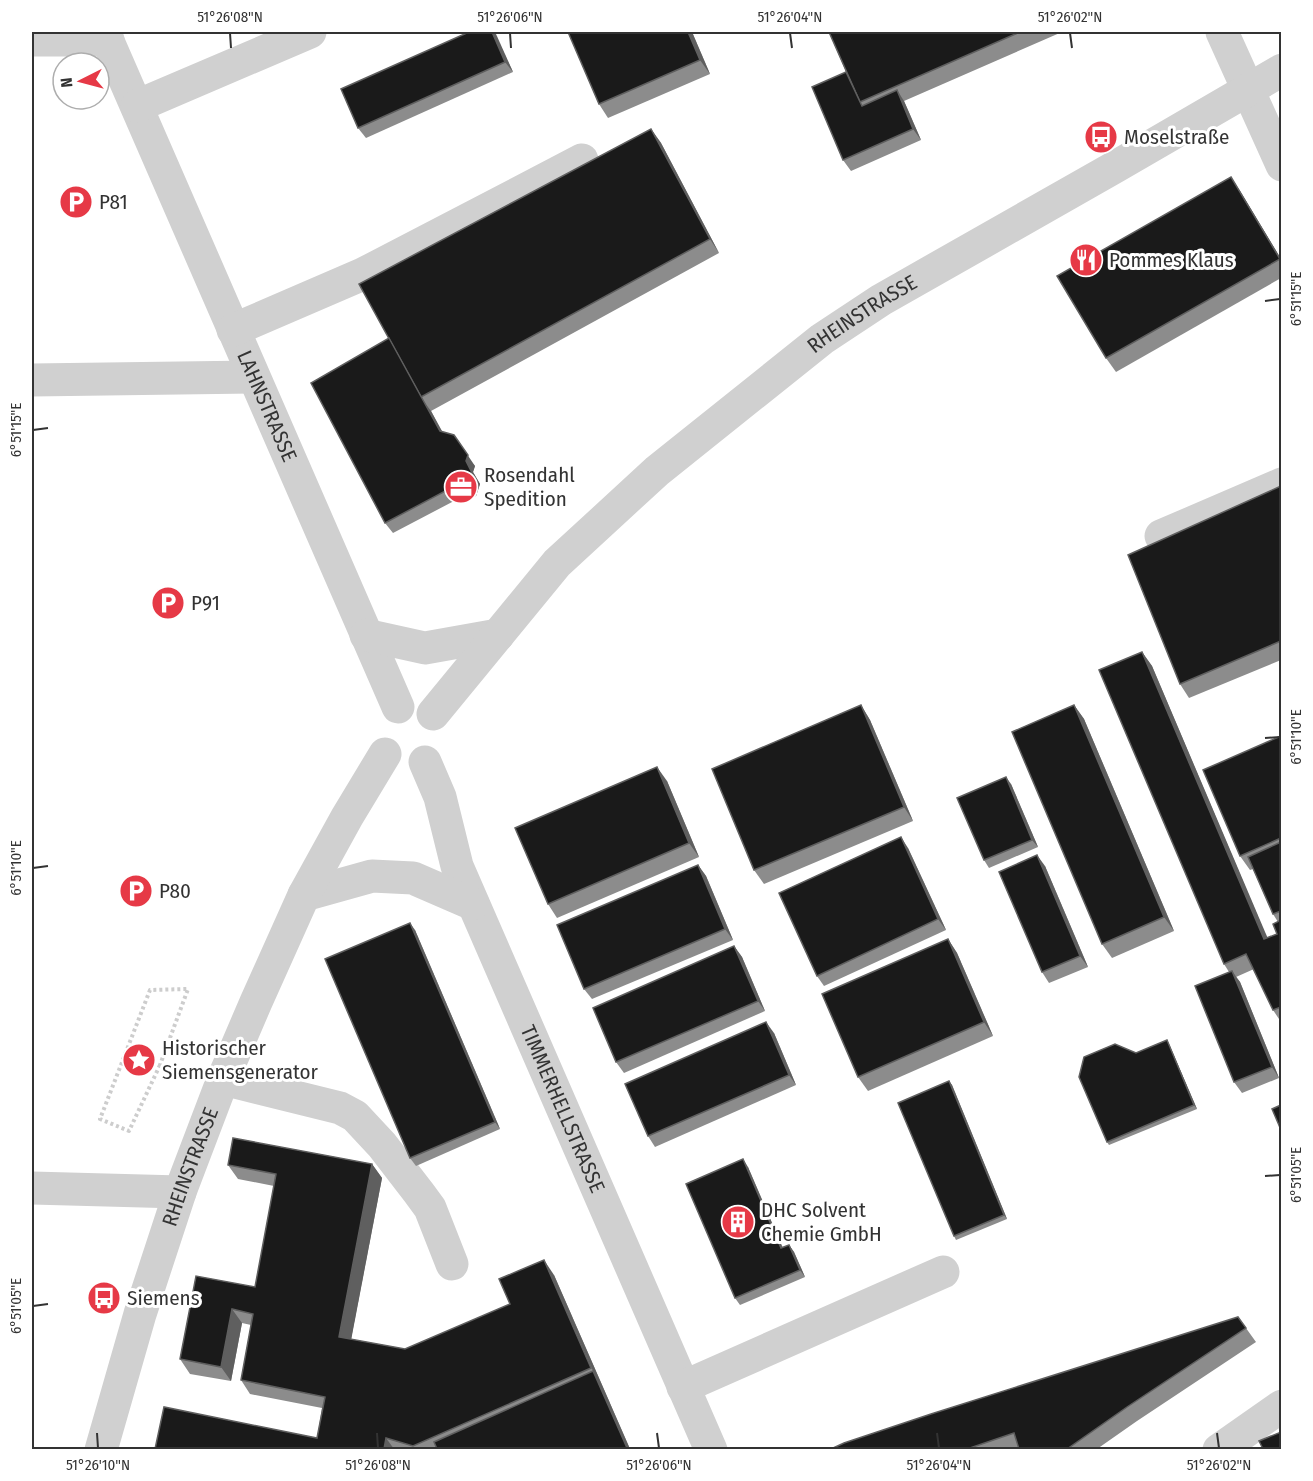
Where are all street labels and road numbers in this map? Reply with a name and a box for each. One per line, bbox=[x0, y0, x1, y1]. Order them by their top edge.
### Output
street label: RHEINSTRASSE bbox=[802, 269, 922, 359]
street label: LAHNSTRASSE bbox=[231, 347, 303, 466]
street label: TIMMERHELLSTRASSE bbox=[515, 1021, 611, 1197]
street label: RHEINSTRASSE bbox=[157, 1103, 224, 1230]

